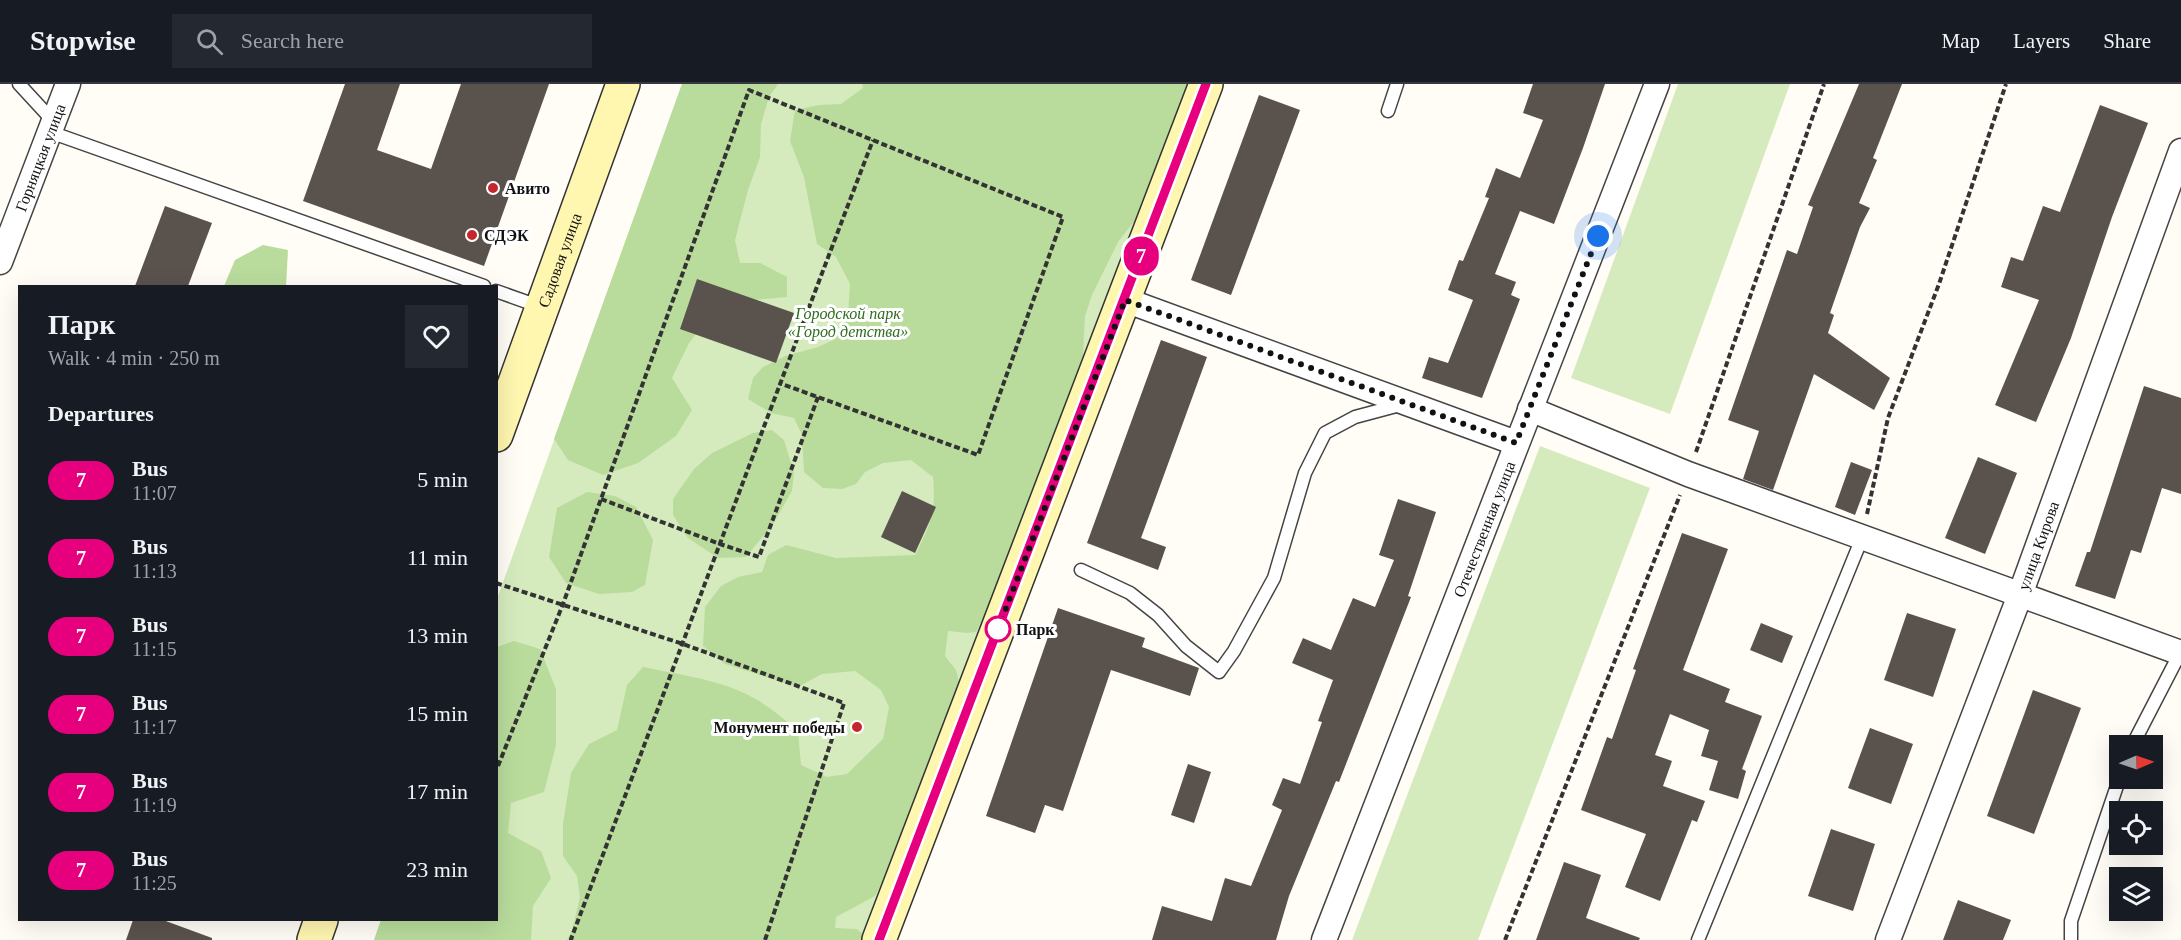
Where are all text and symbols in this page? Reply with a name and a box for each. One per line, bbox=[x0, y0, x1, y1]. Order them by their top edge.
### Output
search box bbox=[172, 14, 592, 68]
text: Stopwise bbox=[30, 25, 136, 56]
icon: search bbox=[193, 25, 226, 58]
text: Search here bbox=[241, 28, 344, 53]
text: Map bbox=[1942, 29, 1980, 53]
text: Layers bbox=[2013, 29, 2070, 53]
text: Share bbox=[2103, 29, 2151, 53]
street label: Горняцкая улица bbox=[12, 101, 68, 214]
place label: Авито bbox=[505, 180, 550, 197]
marker: Авито bbox=[486, 181, 500, 195]
street label: Садовая улица bbox=[534, 211, 584, 310]
your location bbox=[1583, 221, 1613, 251]
place label: СДЭК bbox=[484, 227, 529, 245]
marker: СДЭК bbox=[465, 228, 479, 242]
line badge: 7 bbox=[1122, 236, 1160, 276]
text: 7 bbox=[1136, 244, 1146, 268]
button: heart bbox=[405, 305, 468, 368]
park label: Городской парк «Город детства» bbox=[788, 305, 908, 341]
text: Парк bbox=[48, 309, 115, 340]
text: Walk · 4 min · 250 m bbox=[48, 347, 220, 369]
text: Departures bbox=[48, 401, 154, 426]
text: Bus bbox=[132, 456, 167, 481]
street label: Отечественная улица bbox=[1450, 459, 1518, 599]
text: 5 min bbox=[417, 467, 468, 492]
text: 7 bbox=[76, 468, 86, 492]
text: 11:07 bbox=[132, 482, 177, 504]
street label: улица Кирова bbox=[2014, 499, 2062, 593]
text: Bus bbox=[132, 534, 167, 559]
text: 11 min bbox=[407, 545, 468, 570]
text: 7 bbox=[76, 546, 86, 570]
text: 11:13 bbox=[132, 560, 177, 582]
text: Bus bbox=[132, 612, 167, 637]
marker: Парк bbox=[985, 616, 1011, 642]
place label: Парк bbox=[1016, 621, 1055, 639]
text: 13 min bbox=[406, 623, 468, 648]
text: 7 bbox=[76, 624, 86, 648]
text: 11:15 bbox=[132, 638, 177, 660]
text: Bus bbox=[132, 690, 167, 715]
text: 15 min bbox=[406, 701, 468, 726]
text: 7 bbox=[76, 702, 86, 726]
text: 11:17 bbox=[132, 716, 177, 738]
place label: Монумент победы bbox=[714, 719, 846, 737]
marker: Монумент победы bbox=[850, 720, 864, 734]
north arrow bbox=[2109, 735, 2163, 789]
map controls bbox=[2109, 735, 2163, 921]
text: Bus bbox=[132, 768, 167, 793]
text: 17 min bbox=[406, 779, 468, 804]
text: 7 bbox=[76, 780, 86, 804]
text: 11:19 bbox=[132, 794, 177, 816]
button: locate bbox=[2109, 801, 2163, 855]
text: Bus bbox=[132, 846, 167, 871]
text: 23 min bbox=[406, 857, 468, 882]
text: 7 bbox=[76, 858, 86, 882]
button: layers bbox=[2109, 867, 2163, 921]
text: 11:25 bbox=[132, 872, 177, 894]

